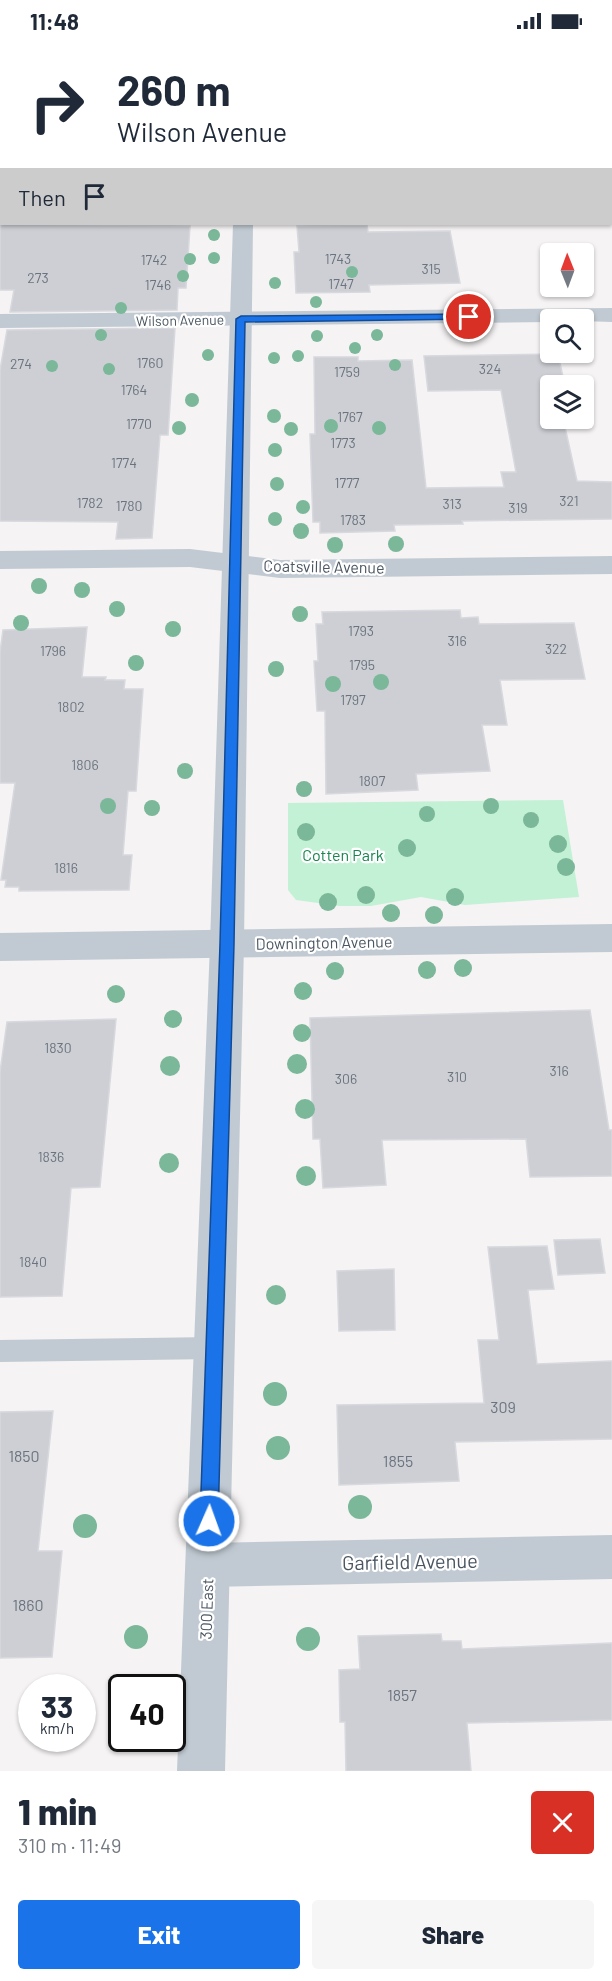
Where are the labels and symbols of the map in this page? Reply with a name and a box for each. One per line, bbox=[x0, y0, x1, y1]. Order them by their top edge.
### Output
north arrow bbox=[540, 243, 594, 297]
house number: 1743 bbox=[325, 250, 351, 267]
house number: 1742 bbox=[141, 251, 167, 268]
house number: 315 bbox=[421, 260, 441, 277]
house number: 273 bbox=[27, 269, 49, 286]
house number: 1747 bbox=[328, 275, 354, 292]
house number: 1746 bbox=[145, 276, 171, 293]
pin bbox=[443, 291, 494, 342]
street label: Wilson Avenue bbox=[136, 311, 224, 329]
house number: 1760 bbox=[137, 354, 163, 371]
house number: 274 bbox=[10, 355, 32, 372]
house number: 324 bbox=[479, 360, 501, 377]
house number: 1759 bbox=[334, 363, 360, 380]
house number: 1764 bbox=[121, 381, 147, 398]
house number: 1767 bbox=[337, 408, 363, 425]
house number: 1770 bbox=[126, 415, 152, 432]
house number: 1773 bbox=[330, 434, 356, 451]
house number: 1774 bbox=[111, 454, 137, 471]
house number: 1777 bbox=[335, 474, 360, 491]
house number: 321 bbox=[559, 492, 579, 509]
house number: 1782 bbox=[77, 494, 103, 511]
house number: 313 bbox=[442, 495, 462, 512]
house number: 1780 bbox=[116, 497, 142, 514]
house number: 319 bbox=[508, 499, 528, 516]
house number: 1783 bbox=[340, 511, 366, 528]
street label: Coatsville Avenue bbox=[263, 555, 385, 577]
house number: 1793 bbox=[348, 622, 374, 639]
house number: 316 bbox=[447, 632, 467, 649]
house number: 322 bbox=[545, 640, 567, 657]
house number: 1796 bbox=[40, 642, 66, 659]
house number: 1795 bbox=[349, 656, 375, 673]
house number: 1797 bbox=[340, 691, 366, 708]
house number: 1802 bbox=[57, 698, 85, 715]
house number: 1806 bbox=[71, 756, 99, 773]
house number: 1807 bbox=[359, 772, 386, 789]
park label: Cotten Park bbox=[302, 845, 384, 864]
house number: 1816 bbox=[54, 859, 78, 876]
street label: Downington Avenue bbox=[255, 931, 393, 953]
house number: 1830 bbox=[44, 1039, 72, 1056]
house number: 316 bbox=[549, 1062, 569, 1079]
house number: 310 bbox=[447, 1068, 467, 1085]
house number: 306 bbox=[335, 1070, 357, 1087]
house number: 1836 bbox=[38, 1148, 64, 1165]
house number: 1840 bbox=[19, 1253, 47, 1270]
house number: 309 bbox=[490, 1397, 516, 1416]
house number: 1850 bbox=[8, 1446, 40, 1465]
house number: 1855 bbox=[383, 1451, 413, 1470]
position arrow bbox=[177, 1489, 241, 1553]
street label: Garfield Avenue bbox=[342, 1548, 478, 1574]
street label: 300 East bbox=[195, 1578, 217, 1640]
house number: 1860 bbox=[12, 1595, 44, 1614]
speed limit sign: 40 bbox=[108, 1674, 186, 1752]
house number: 1857 bbox=[387, 1685, 417, 1704]

